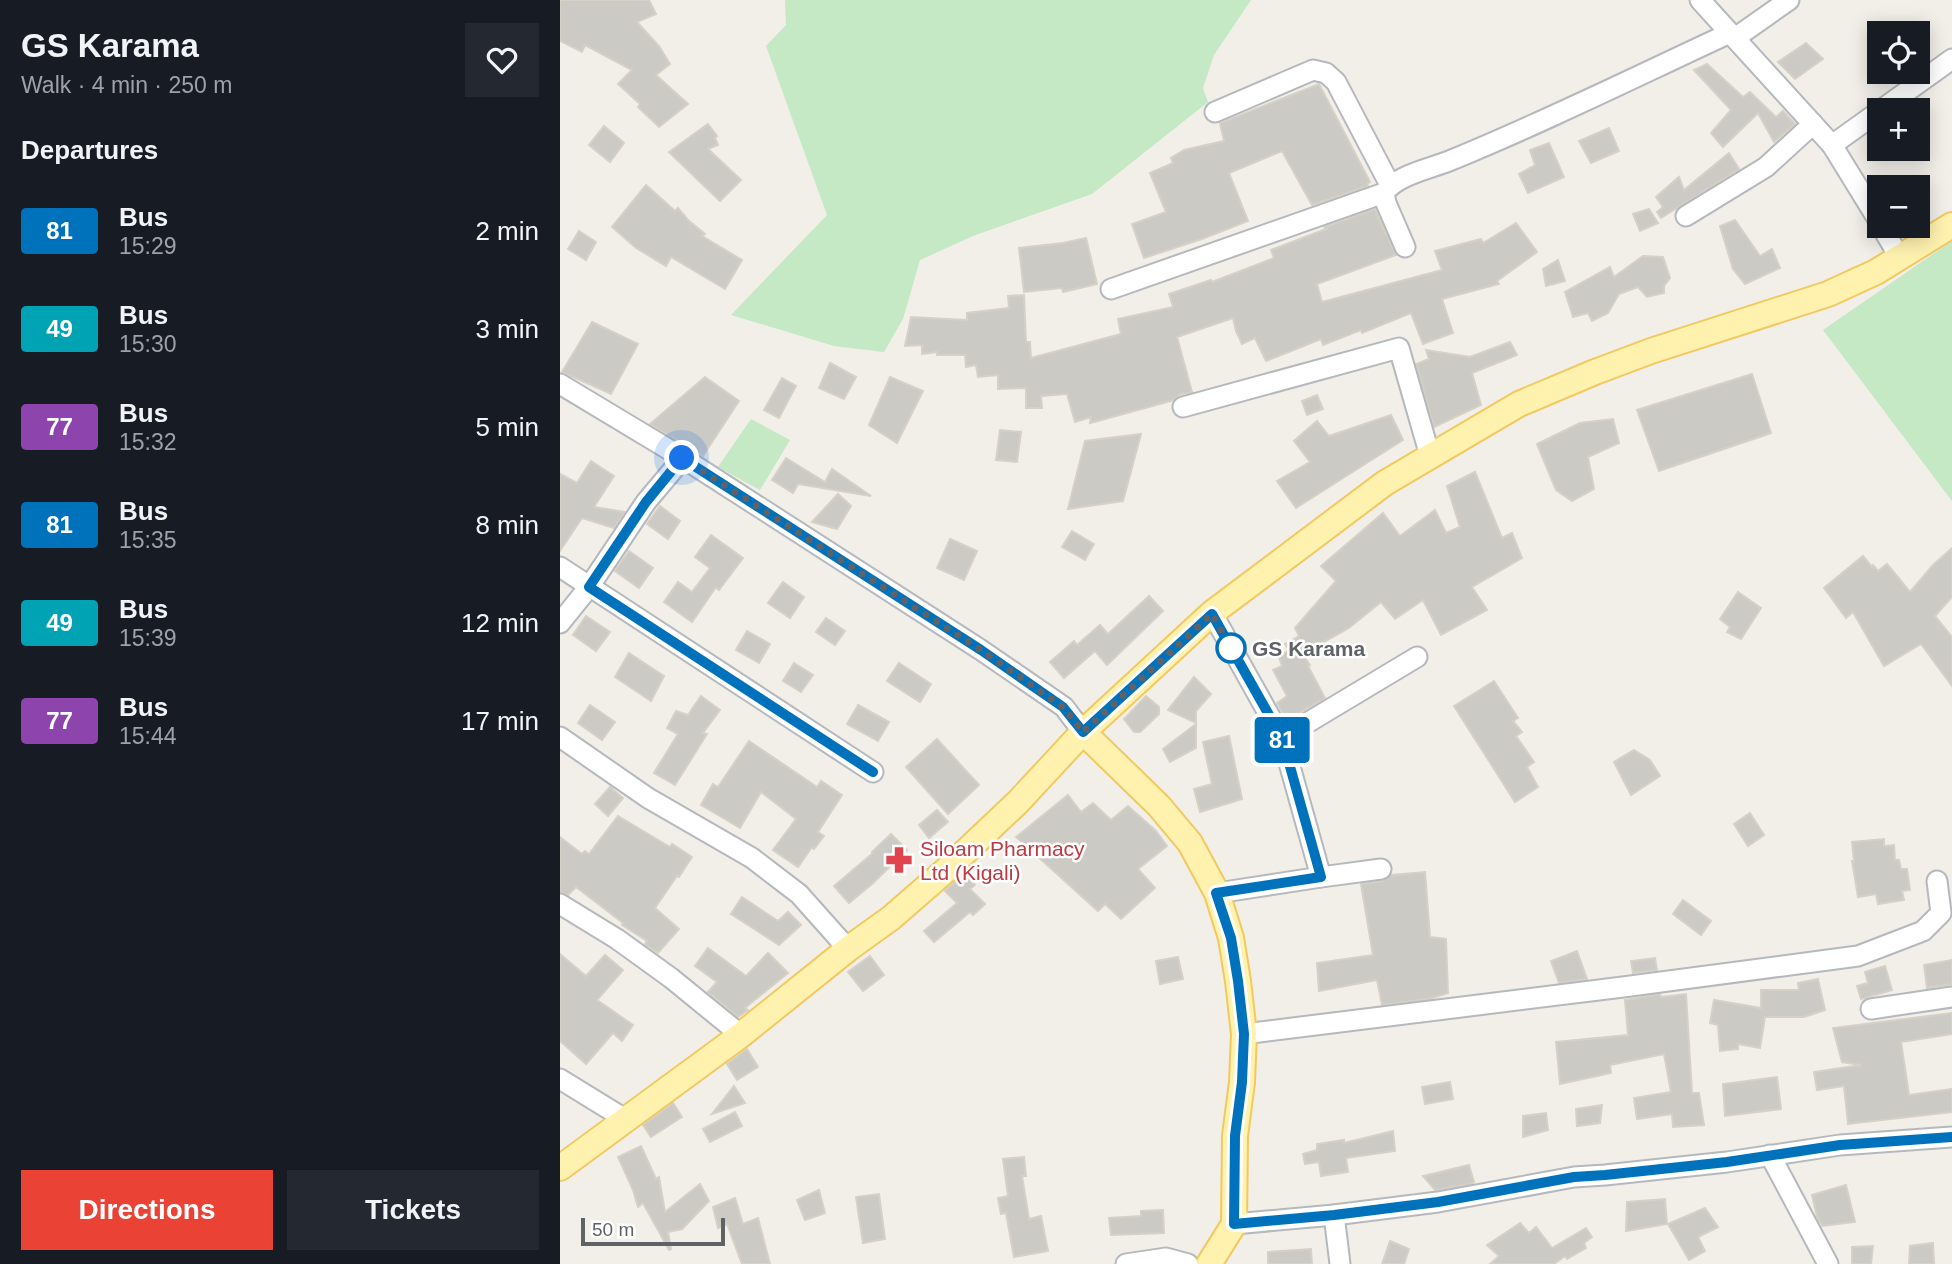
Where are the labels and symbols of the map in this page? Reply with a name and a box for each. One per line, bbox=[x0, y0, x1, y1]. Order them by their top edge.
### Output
your location bbox=[664, 440, 699, 475]
marker: GS Karama bbox=[1216, 633, 1246, 663]
place label: GS Karama bbox=[1252, 637, 1366, 660]
line badge: 81 bbox=[1250, 717, 1314, 763]
place label: Siloam Pharmacy Ltd (Kigali) bbox=[920, 837, 1085, 884]
pharmacy icon: Siloam Pharmacy Ltd (Kigali) bbox=[884, 845, 914, 875]
scale bar bbox=[581, 1215, 724, 1247]

